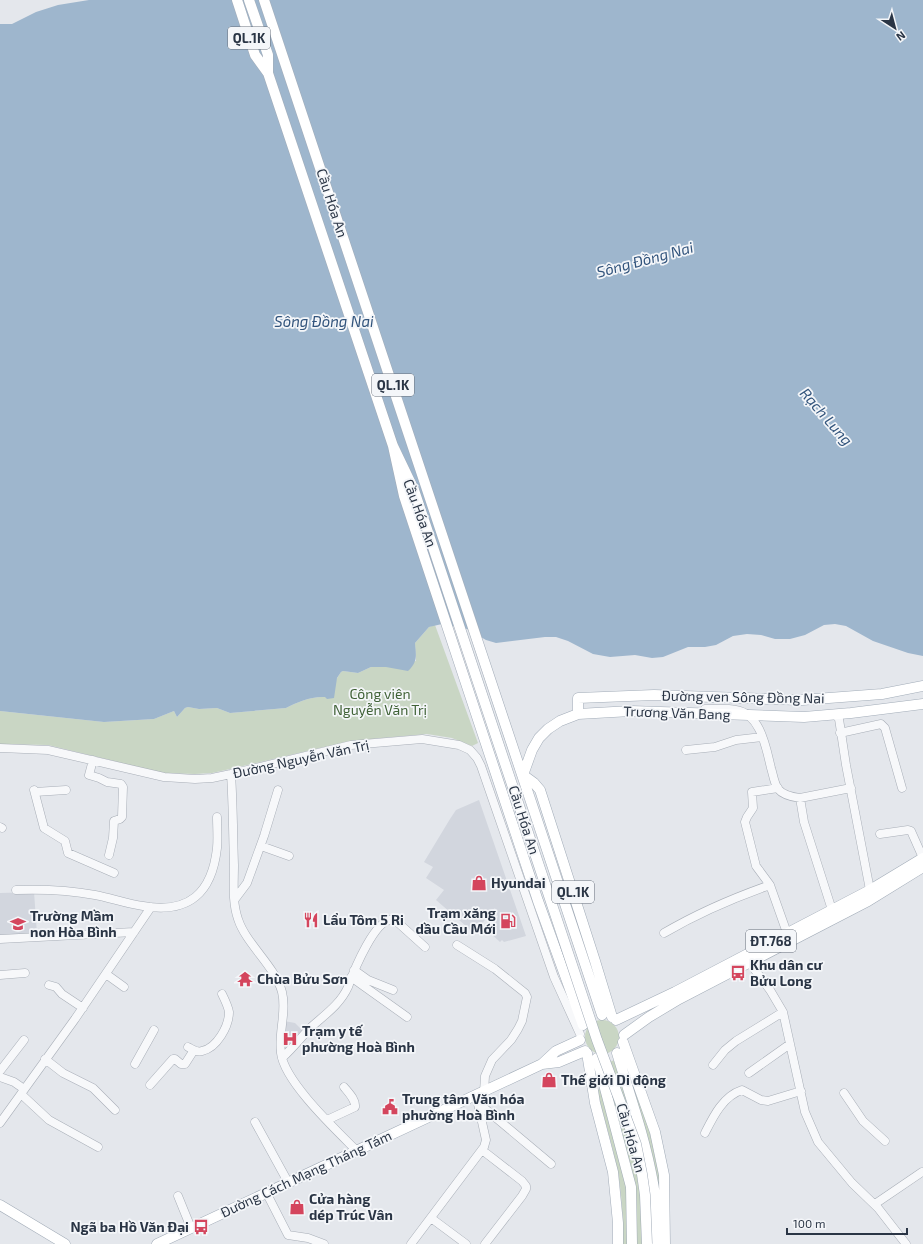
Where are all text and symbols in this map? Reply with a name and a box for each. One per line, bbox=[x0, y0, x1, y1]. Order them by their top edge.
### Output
north arrow bbox=[875, 8, 915, 48]
road number: QL.1K bbox=[228, 27, 270, 49]
text: N bbox=[894, 29, 908, 44]
street label: Cầu Hóa An bbox=[313, 166, 352, 239]
water label: Sông Đồng Nai bbox=[594, 237, 695, 281]
water label: Sông Đồng Nai bbox=[274, 312, 374, 330]
road number: QL.1K bbox=[372, 374, 414, 396]
water label: Rạch Lung bbox=[797, 384, 857, 449]
street label: Cầu Hóa An bbox=[400, 476, 441, 549]
park label: Công viên Nguyễn Văn Trị bbox=[333, 685, 427, 718]
street label: Đường ven Sông Đồng Nai bbox=[661, 687, 825, 706]
street label: Trương Văn Bang bbox=[623, 702, 731, 723]
street label: Đường Nguyễn Văn Trị bbox=[231, 736, 371, 781]
street label: Cầu Hóa An bbox=[505, 783, 544, 856]
shop icon: Hyundai bbox=[470, 874, 488, 892]
place label: Hyundai bbox=[491, 874, 546, 891]
road number: QL.1K bbox=[552, 881, 594, 903]
place label: Trạm xăng dầu Cầu Mới bbox=[415, 904, 496, 937]
place label: Trường Mầm non Hòa Bình bbox=[30, 907, 117, 940]
restaurant icon: Lẩu Tôm 5 Ri bbox=[302, 911, 320, 929]
place label: Lẩu Tôm 5 Ri bbox=[323, 911, 404, 928]
fuel station icon: Trạm xăng dầu Cầu Mới bbox=[499, 912, 517, 930]
school or university icon: Trường Mầm non Hòa Bình bbox=[9, 915, 27, 933]
road number: ĐT.768 bbox=[746, 930, 796, 952]
place label: Khu dân cư Bửu Long bbox=[750, 956, 824, 989]
bus stop icon: Khu dân cư Bửu Long bbox=[729, 964, 747, 982]
temple icon: Chùa Bửu Sơn bbox=[236, 970, 254, 988]
place label: Chùa Bửu Sơn bbox=[257, 970, 348, 987]
place label: Trạm y tế phường Hoà Bình bbox=[302, 1022, 415, 1055]
hospital icon: Trạm y tế phường Hoà Bình bbox=[281, 1030, 299, 1048]
shop icon: Thế giới Di động bbox=[540, 1071, 558, 1089]
place label: Thế giới Di động bbox=[561, 1071, 666, 1088]
place label: Trung tâm Văn hóa phường Hoà Bình bbox=[402, 1090, 524, 1123]
public building icon: Trung tâm Văn hóa phường Hoà Bình bbox=[381, 1098, 399, 1116]
street label: Cầu Hóa An bbox=[613, 1101, 649, 1175]
street label: Đường Cách Mạng Tháng Tám bbox=[218, 1126, 394, 1221]
place label: Cửa hàng dép Trúc Vân bbox=[309, 1190, 393, 1223]
shop icon: Cửa hàng dép Trúc Vân bbox=[288, 1198, 306, 1216]
scale bar bbox=[787, 1210, 907, 1236]
text: 100 m bbox=[793, 1216, 825, 1230]
place label: Ngã ba Hồ Văn Đại bbox=[71, 1218, 189, 1235]
bus stop icon: Ngã ba Hồ Văn Đại bbox=[192, 1218, 210, 1236]

